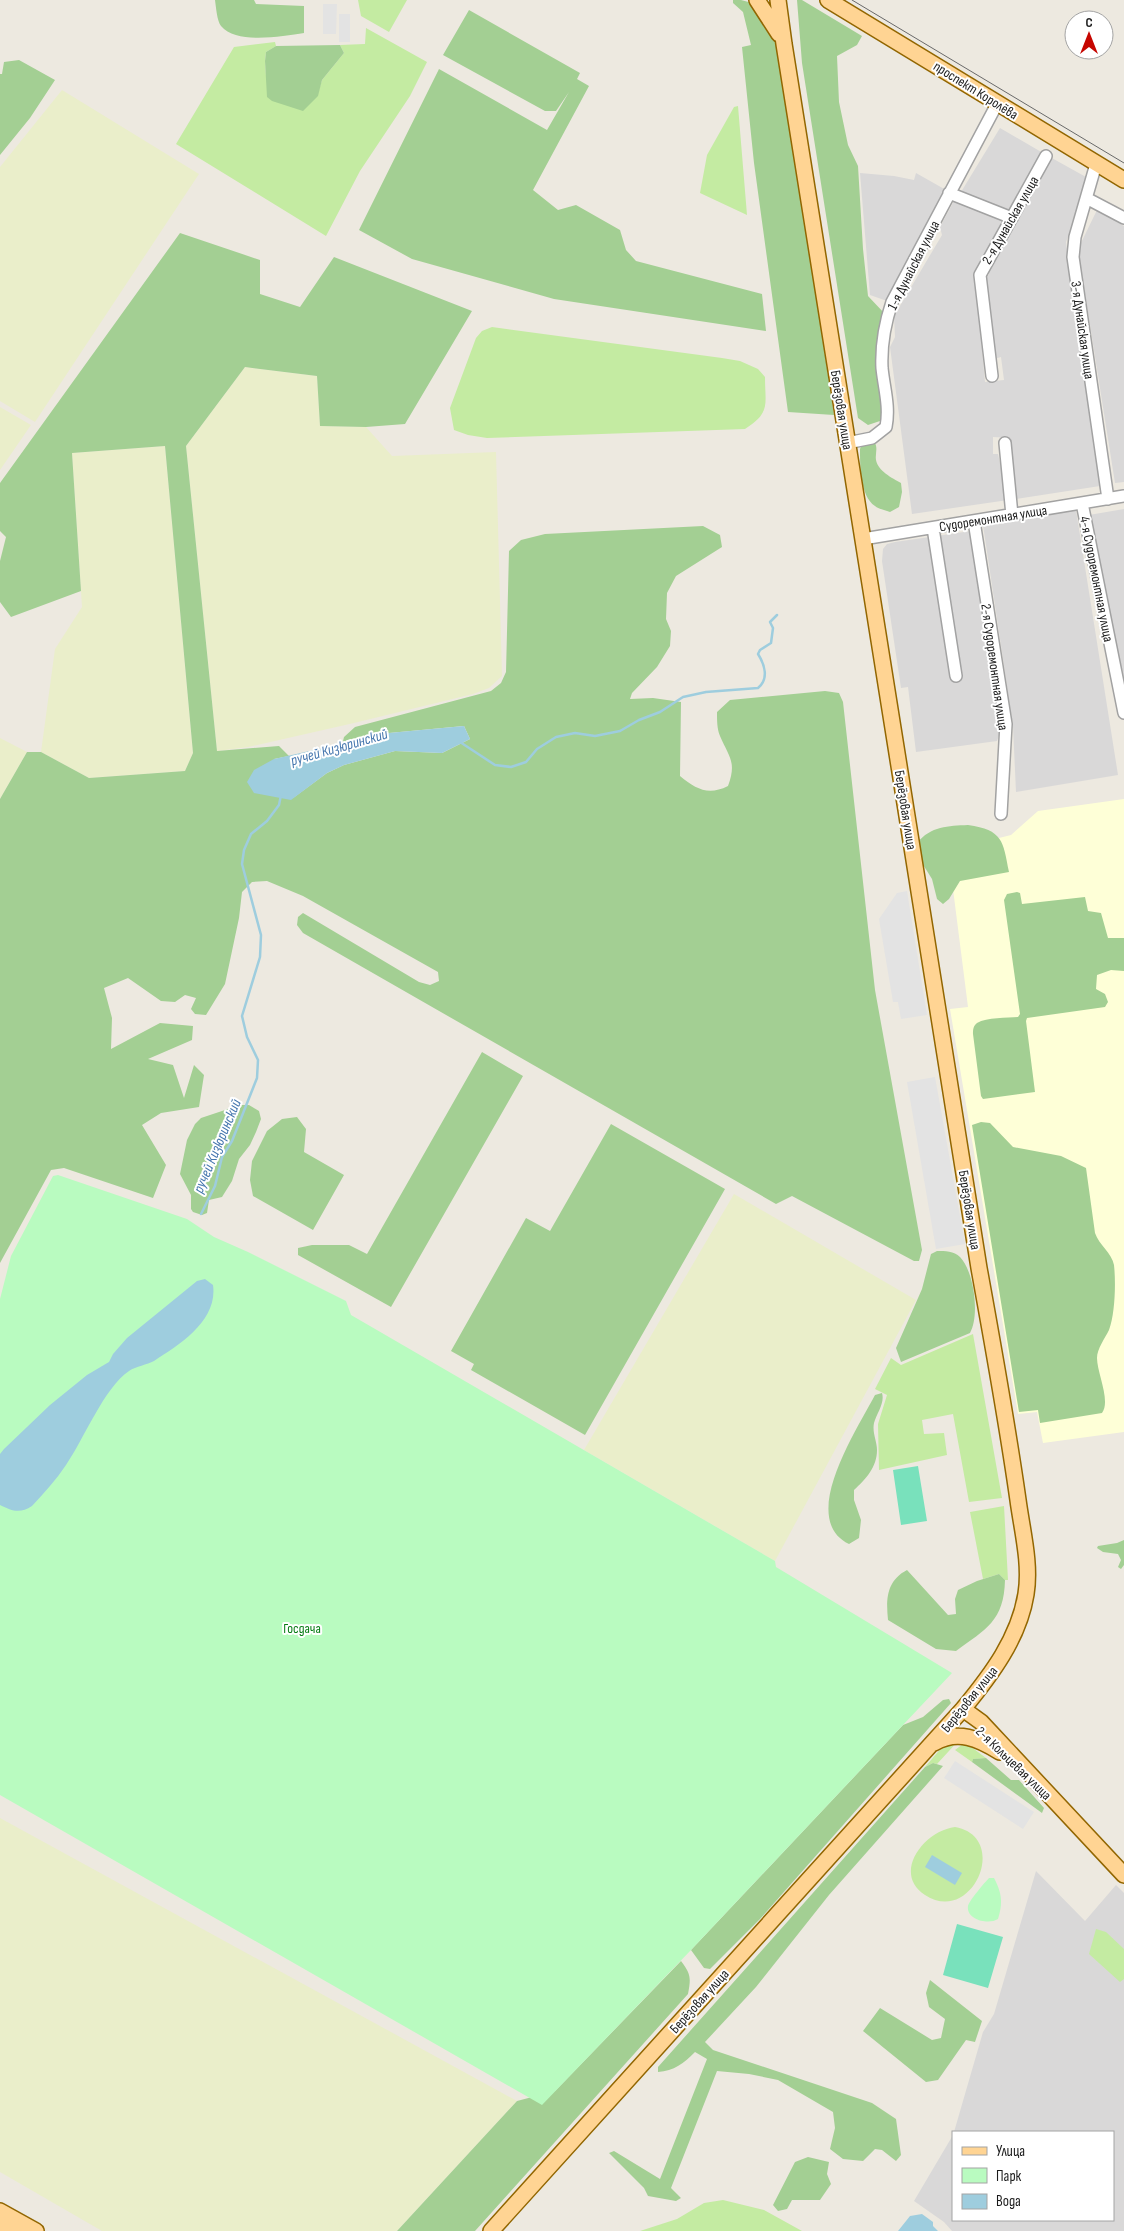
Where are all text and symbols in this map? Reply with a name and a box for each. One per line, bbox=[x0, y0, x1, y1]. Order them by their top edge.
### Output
north arrow bbox=[1064, 10, 1114, 60]
text: С bbox=[1085, 14, 1093, 31]
street label: проспект Королёва bbox=[930, 58, 1021, 123]
street label: 2-я Дунайская улица bbox=[978, 173, 1043, 267]
street label: 1-я Дунайская улица bbox=[884, 218, 943, 313]
street label: 3-я Дунайская улица bbox=[1067, 280, 1098, 380]
street label: Берёзовая улица bbox=[827, 369, 856, 451]
street label: Судоремонтная улица bbox=[938, 502, 1048, 535]
street label: 4-я Судоремонтная улица bbox=[1076, 515, 1117, 643]
street label: 2-я Судоремонтная улица bbox=[977, 603, 1012, 731]
water label: ручей Кизюринский bbox=[287, 724, 391, 771]
street label: Берёзовая улица bbox=[891, 769, 920, 851]
water label: ручей Кизюринский bbox=[189, 1096, 246, 1197]
street label: Берёзовая улица bbox=[955, 1169, 984, 1251]
park label: Госдача bbox=[283, 1620, 321, 1637]
street label: Берёзовая улица bbox=[938, 1663, 1001, 1736]
street label: 2-я Кольцевая улица bbox=[972, 1723, 1055, 1804]
street label: Берёзовая улица bbox=[666, 1966, 733, 2037]
legend bbox=[952, 2131, 1114, 2221]
text: Улица bbox=[996, 2142, 1025, 2161]
text: Парк bbox=[996, 2167, 1022, 2186]
text: Вода bbox=[996, 2192, 1021, 2211]

